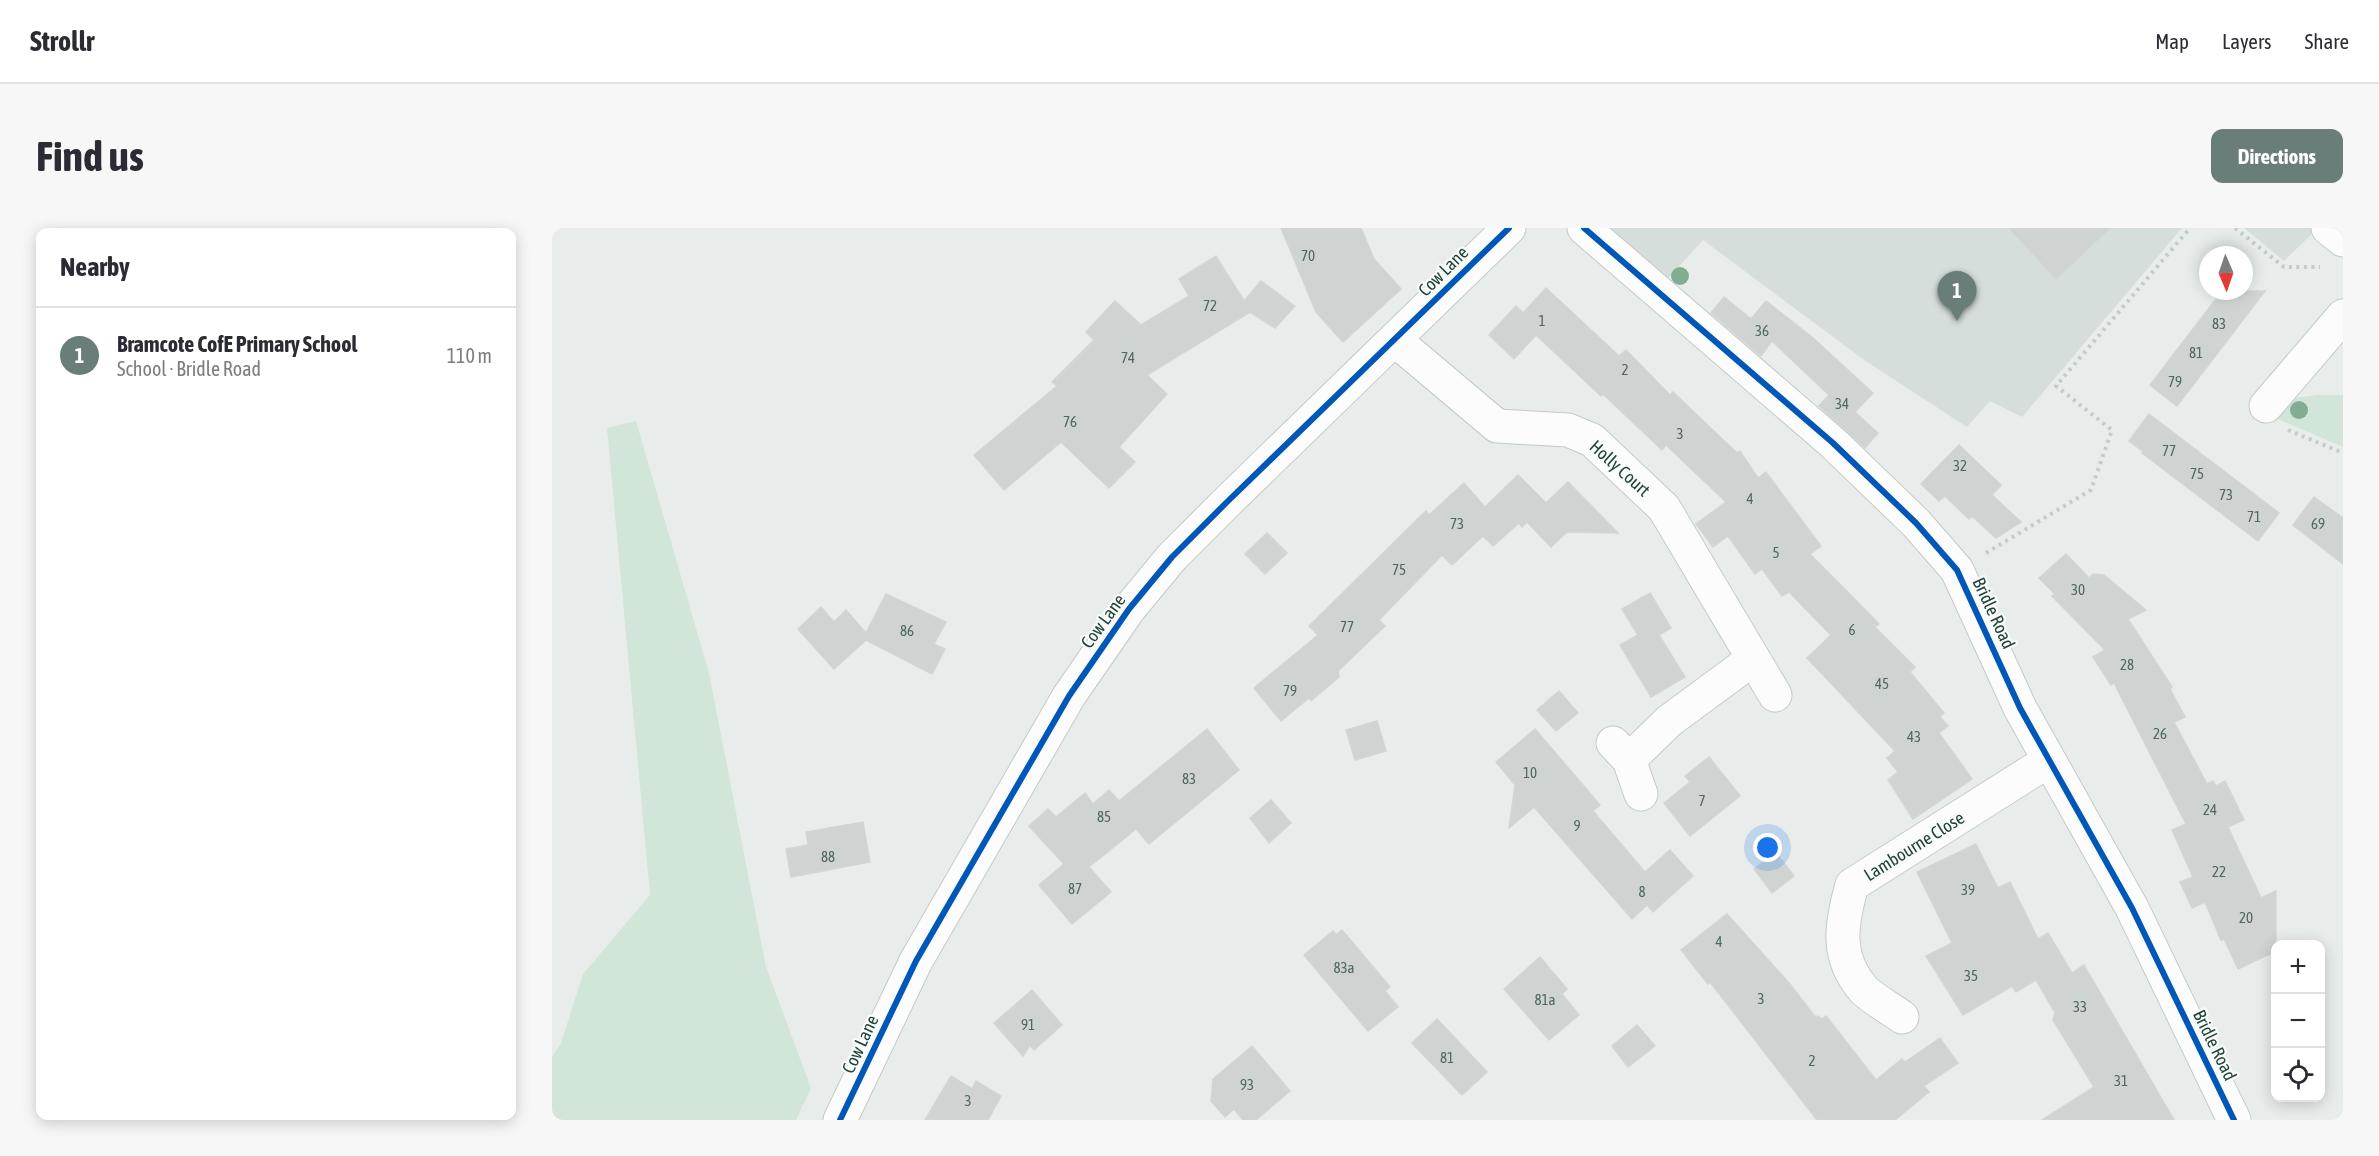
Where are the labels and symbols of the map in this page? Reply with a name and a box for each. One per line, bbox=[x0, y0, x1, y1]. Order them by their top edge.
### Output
street label: Cow Lane bbox=[1414, 242, 1472, 300]
north arrow bbox=[2199, 246, 2253, 300]
house number: 70 bbox=[1301, 247, 1315, 264]
pin: 1 bbox=[1938, 272, 1976, 321]
house number: 72 bbox=[1203, 297, 1217, 314]
house number: 1 bbox=[1538, 312, 1546, 329]
house number: 83 bbox=[2212, 315, 2226, 332]
house number: 36 bbox=[1755, 322, 1769, 339]
house number: 81 bbox=[2189, 344, 2203, 361]
house number: 74 bbox=[1121, 349, 1135, 366]
house number: 2 bbox=[1621, 361, 1629, 378]
house number: 79 bbox=[2168, 373, 2182, 390]
house number: 34 bbox=[1835, 395, 1849, 412]
house number: 76 bbox=[1063, 413, 1077, 430]
house number: 3 bbox=[1676, 425, 1684, 442]
street label: Holly Court bbox=[1586, 436, 1654, 500]
house number: 77 bbox=[2162, 442, 2176, 459]
house number: 32 bbox=[1953, 457, 1967, 474]
house number: 75 bbox=[2190, 465, 2204, 482]
house number: 73 bbox=[2219, 486, 2233, 503]
house number: 4 bbox=[1746, 490, 1754, 507]
house number: 71 bbox=[2247, 508, 2261, 525]
house number: 73 bbox=[1450, 515, 1464, 532]
house number: 69 bbox=[2311, 515, 2325, 532]
house number: 5 bbox=[1772, 544, 1780, 561]
house number: 75 bbox=[1392, 561, 1406, 578]
street label: Bridle Road bbox=[1968, 574, 2020, 652]
house number: 30 bbox=[2071, 581, 2085, 598]
street label: Cow Lane bbox=[1076, 590, 1130, 652]
house number: 77 bbox=[1340, 618, 1354, 635]
house number: 6 bbox=[1848, 621, 1856, 638]
house number: 86 bbox=[900, 622, 914, 639]
house number: 28 bbox=[2120, 656, 2134, 673]
house number: 45 bbox=[1875, 675, 1889, 692]
house number: 79 bbox=[1283, 682, 1297, 699]
house number: 26 bbox=[2153, 725, 2167, 742]
house number: 43 bbox=[1907, 728, 1921, 745]
house number: 10 bbox=[1523, 764, 1537, 781]
house number: 83 bbox=[1182, 770, 1196, 787]
house number: 7 bbox=[1698, 792, 1706, 809]
house number: 24 bbox=[2203, 801, 2217, 818]
street label: Lambourne Close bbox=[1860, 807, 1968, 885]
house number: 85 bbox=[1097, 808, 1111, 825]
house number: 9 bbox=[1573, 817, 1581, 834]
your location bbox=[1753, 833, 1782, 862]
house number: 88 bbox=[821, 848, 835, 865]
house number: 22 bbox=[2212, 863, 2226, 880]
house number: 87 bbox=[1068, 880, 1082, 897]
house number: 39 bbox=[1961, 881, 1975, 898]
house number: 8 bbox=[1638, 883, 1646, 900]
house number: 20 bbox=[2239, 909, 2253, 926]
house number: 4 bbox=[1715, 933, 1723, 950]
house number: 83a bbox=[1333, 959, 1355, 976]
house number: 35 bbox=[1964, 967, 1978, 984]
house number: 3 bbox=[1757, 990, 1765, 1007]
house number: 81a bbox=[1534, 991, 1556, 1008]
house number: 33 bbox=[2073, 998, 2087, 1015]
street label: Bridle Road bbox=[2189, 1006, 2241, 1084]
street label: Cow Lane bbox=[837, 1012, 883, 1076]
house number: 91 bbox=[1021, 1016, 1035, 1033]
house number: 81 bbox=[1440, 1049, 1454, 1066]
house number: 2 bbox=[1808, 1052, 1816, 1069]
house number: 31 bbox=[2114, 1072, 2128, 1089]
house number: 93 bbox=[1240, 1076, 1254, 1093]
house number: 3 bbox=[964, 1092, 972, 1109]

